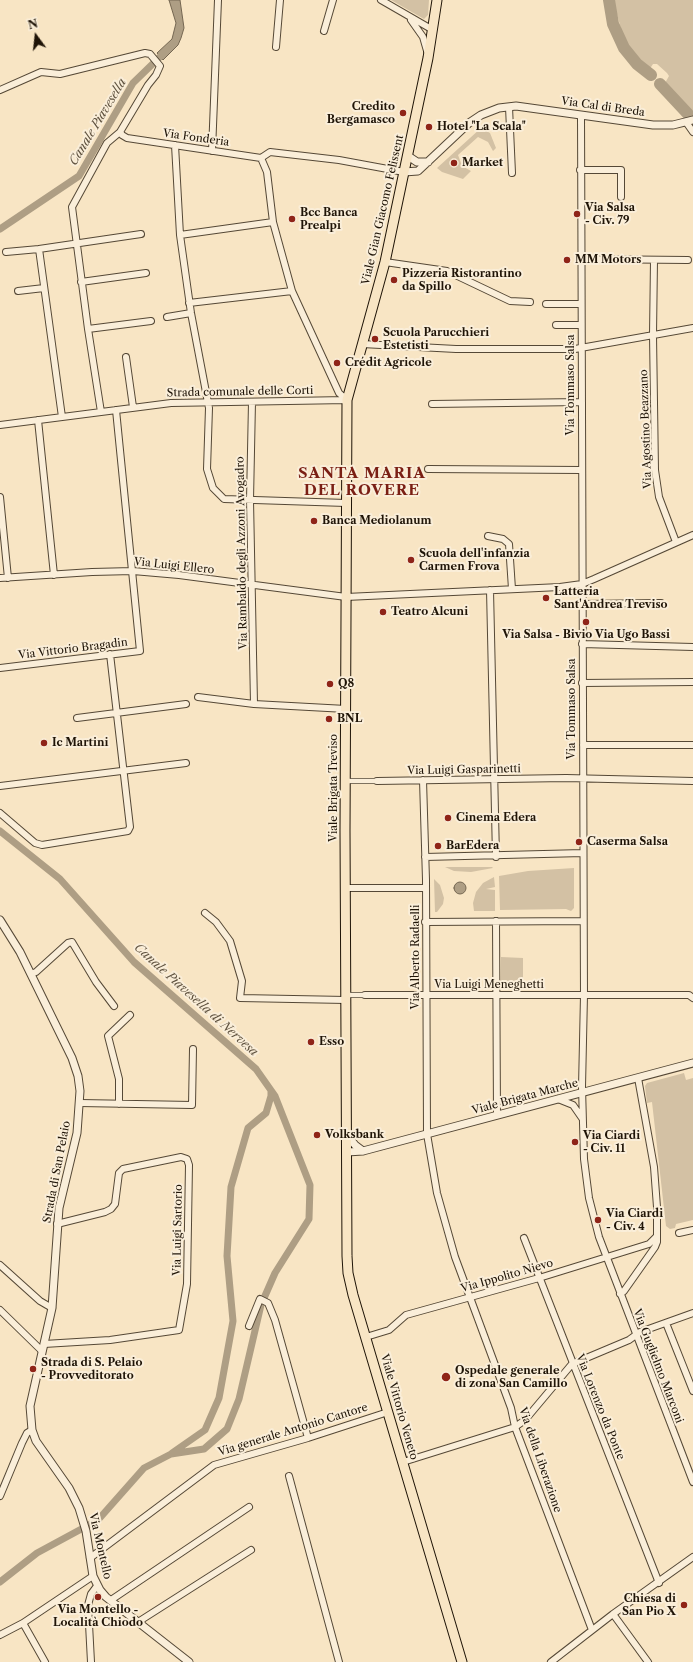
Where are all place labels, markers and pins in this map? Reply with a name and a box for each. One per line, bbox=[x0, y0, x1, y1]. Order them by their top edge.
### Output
place label: Credito Bergamasco bbox=[327, 100, 395, 126]
marker: Credito Bergamasco bbox=[398, 108, 408, 118]
place label: Hotel "La Scala" bbox=[437, 120, 526, 134]
marker: Hotel "La Scala" bbox=[424, 122, 434, 132]
place label: Market bbox=[462, 156, 503, 170]
marker: Market bbox=[449, 158, 459, 168]
place label: Via Salsa - Civ. 79 bbox=[585, 201, 635, 227]
place label: Bcc Banca Prealpi bbox=[300, 206, 358, 232]
marker: Via Salsa - Civ. 79 bbox=[572, 209, 582, 219]
marker: Bcc Banca Prealpi bbox=[287, 214, 297, 224]
place label: MM Motors bbox=[575, 253, 641, 267]
marker: MM Motors bbox=[562, 255, 572, 265]
place label: Pizzeria Ristorantino da Spillo bbox=[402, 267, 522, 293]
marker: Pizzeria Ristorantino da Spillo bbox=[389, 275, 399, 285]
place label: Scuola Parucchieri Estetisti bbox=[383, 326, 489, 352]
marker: Scuola Parucchieri Estetisti bbox=[370, 334, 380, 344]
place label: Crédit Agricole bbox=[345, 356, 432, 370]
marker: Crédit Agricole bbox=[332, 358, 342, 368]
place label: Banca Mediolanum bbox=[322, 514, 432, 528]
marker: Banca Mediolanum bbox=[309, 516, 319, 526]
place label: Scuola dell'infanzia Carmen Frova bbox=[419, 547, 530, 573]
marker: Scuola dell'infanzia Carmen Frova bbox=[406, 555, 416, 565]
place label: Latteria Sant'Andrea Treviso bbox=[554, 585, 668, 611]
marker: Latteria Sant'Andrea Treviso bbox=[541, 593, 551, 603]
place label: Teatro Alcuni bbox=[391, 605, 468, 619]
marker: Teatro Alcuni bbox=[378, 607, 388, 617]
marker: Via Salsa - Bivio Via Ugo Bassi bbox=[581, 617, 591, 627]
place label: Via Salsa - Bivio Via Ugo Bassi bbox=[502, 628, 670, 642]
place label: Q8 bbox=[338, 677, 354, 691]
marker: Q8 bbox=[325, 679, 335, 689]
place label: BNL bbox=[337, 712, 362, 726]
marker: BNL bbox=[324, 714, 334, 724]
place label: Ic Martini bbox=[52, 736, 108, 750]
marker: Ic Martini bbox=[39, 738, 49, 748]
place label: Cinema Edera bbox=[456, 811, 536, 825]
marker: Cinema Edera bbox=[443, 813, 453, 823]
place label: Caserma Salsa bbox=[587, 835, 668, 849]
marker: Caserma Salsa bbox=[574, 837, 584, 847]
place label: BarEdera bbox=[446, 839, 499, 853]
marker: BarEdera bbox=[433, 841, 443, 851]
place label: Esso bbox=[319, 1035, 344, 1049]
marker: Esso bbox=[306, 1037, 316, 1047]
place label: Volksbank bbox=[325, 1128, 384, 1142]
place label: Via Ciardi - Civ. 11 bbox=[583, 1129, 640, 1155]
marker: Volksbank bbox=[312, 1130, 322, 1140]
marker: Via Ciardi - Civ. 11 bbox=[570, 1137, 580, 1147]
place label: Via Ciardi - Civ. 4 bbox=[606, 1207, 663, 1233]
marker: Via Ciardi - Civ. 4 bbox=[593, 1215, 603, 1225]
place label: Strada di S. Pelaio - Provveditorato bbox=[41, 1356, 142, 1382]
marker: Strada di S. Pelaio - Provveditorato bbox=[28, 1364, 38, 1374]
place label: Ospedale generale di zona San Camillo bbox=[455, 1364, 567, 1390]
marker: Ospedale generale di zona San Camillo bbox=[440, 1371, 452, 1383]
marker: Via Montello - Località Chiodo bbox=[93, 1592, 103, 1602]
place label: Chiesa di San Pio X bbox=[622, 1592, 676, 1618]
marker: Chiesa di San Pio X bbox=[679, 1600, 689, 1610]
place label: Via Montello - Località Chiodo bbox=[53, 1603, 143, 1629]

